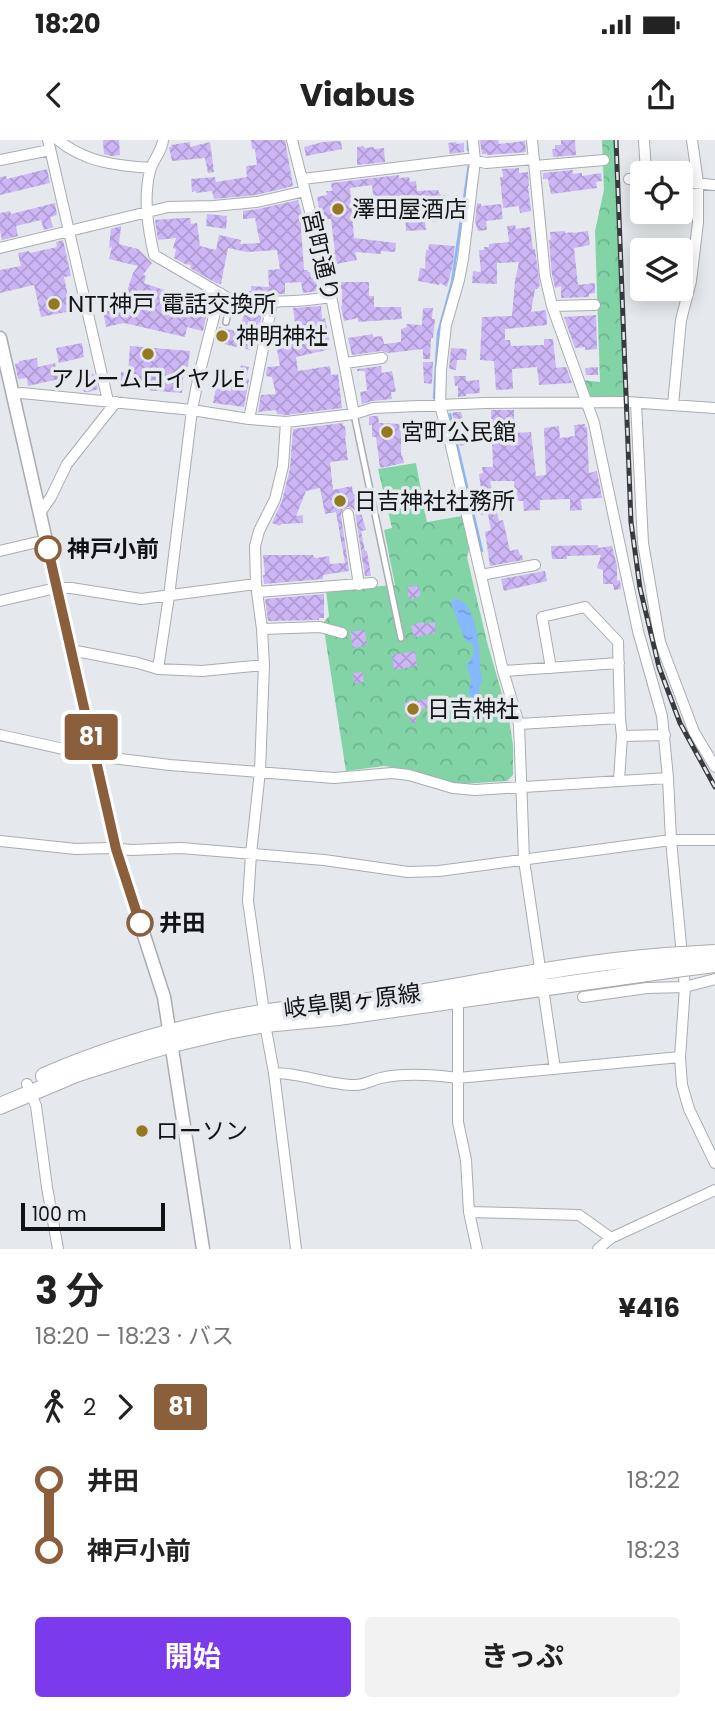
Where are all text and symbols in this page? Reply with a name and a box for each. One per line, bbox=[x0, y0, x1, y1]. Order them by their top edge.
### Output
text: 18:20 bbox=[35, 6, 101, 42]
text: Viabus bbox=[300, 72, 415, 117]
icon: back bbox=[35, 76, 73, 114]
icon: share bbox=[642, 76, 680, 114]
map controls bbox=[630, 161, 693, 301]
button: locate bbox=[630, 161, 693, 224]
place label: 澤田屋酒店 bbox=[352, 193, 467, 225]
marker: 澤田屋酒店 bbox=[330, 201, 346, 217]
street label: 宮町通り bbox=[295, 208, 347, 304]
button: layers bbox=[630, 238, 693, 301]
place label: NTT神戸 電話交換所 bbox=[68, 288, 276, 320]
marker: NTT神戸 電話交換所 bbox=[46, 296, 62, 312]
place label: 神明神社 bbox=[236, 320, 328, 352]
marker: 神明神社 bbox=[214, 328, 230, 344]
marker: アルームロイヤルE bbox=[140, 346, 156, 362]
place label: アルームロイヤルE bbox=[51, 363, 245, 395]
place label: 宮町公民館 bbox=[401, 416, 516, 448]
marker: 宮町公民館 bbox=[379, 424, 395, 440]
place label: 日吉神社社務所 bbox=[354, 485, 515, 517]
marker: 日吉神社社務所 bbox=[332, 493, 348, 509]
place label: 神戸小前 bbox=[67, 533, 159, 565]
marker: 神戸小前 bbox=[35, 536, 61, 562]
place label: 日吉神社 bbox=[427, 693, 519, 725]
marker: 日吉神社 bbox=[405, 701, 421, 717]
line badge: 81 bbox=[60, 714, 122, 760]
text: 81 bbox=[79, 720, 103, 753]
place label: 井田 bbox=[159, 907, 205, 939]
marker: 井田 bbox=[127, 910, 153, 936]
street label: 岐阜関ヶ原線 bbox=[282, 977, 422, 1025]
place label: ローソン bbox=[156, 1115, 248, 1147]
marker: ローソン bbox=[134, 1123, 150, 1139]
scale bar bbox=[21, 1200, 164, 1232]
text: 100 m bbox=[32, 1201, 87, 1228]
text: 3 分 bbox=[35, 1264, 104, 1317]
text: ¥416 bbox=[619, 1290, 680, 1326]
text: 18:20 – 18:23 · バス bbox=[35, 1320, 234, 1352]
icon: walk bbox=[35, 1388, 73, 1426]
icon: forward bbox=[106, 1388, 144, 1426]
text: 81 bbox=[168, 1390, 193, 1423]
text: 2 bbox=[83, 1391, 96, 1423]
text: 井田 bbox=[87, 1463, 139, 1499]
text: 18:22 bbox=[627, 1464, 680, 1496]
text: 神戸小前 bbox=[87, 1533, 191, 1569]
text: 18:23 bbox=[626, 1534, 680, 1566]
button: 開始 bbox=[35, 1617, 351, 1697]
button: きっぷ bbox=[365, 1617, 680, 1697]

